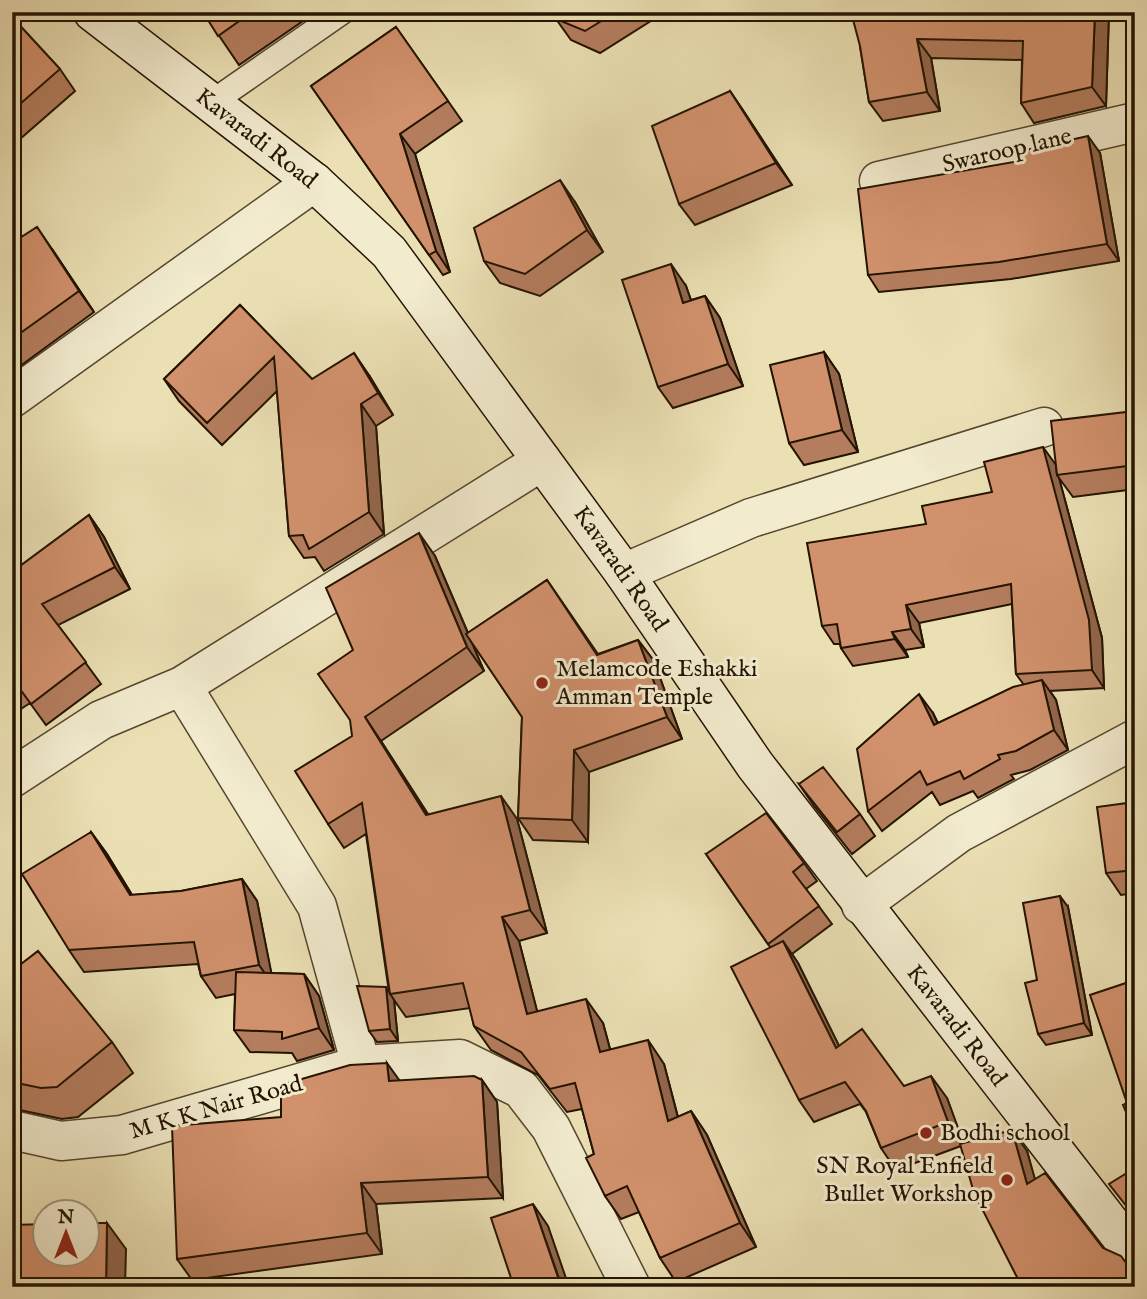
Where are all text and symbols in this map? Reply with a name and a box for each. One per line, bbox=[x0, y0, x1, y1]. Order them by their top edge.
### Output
street label: Kavaradi Road bbox=[189, 82, 323, 196]
street label: Swaroop lane bbox=[939, 121, 1075, 181]
street label: Kavaradi Road bbox=[565, 500, 675, 638]
place label: Melamcode Eshakki Amman Temple bbox=[555, 654, 757, 713]
marker: Melamcode Eshakki Amman Temple bbox=[534, 675, 550, 691]
street label: Kavaradi Road bbox=[899, 959, 1013, 1093]
street label: M K K Nair Road bbox=[126, 1068, 306, 1147]
place label: Bodhi school bbox=[940, 1118, 1070, 1149]
marker: Bodhi school bbox=[918, 1125, 934, 1141]
place label: SN Royal Enfield Bullet Workshop bbox=[816, 1151, 993, 1210]
marker: SN Royal Enfield Bullet Workshop bbox=[999, 1172, 1015, 1188]
north arrow bbox=[32, 1198, 102, 1268]
text: N bbox=[57, 1206, 75, 1230]

